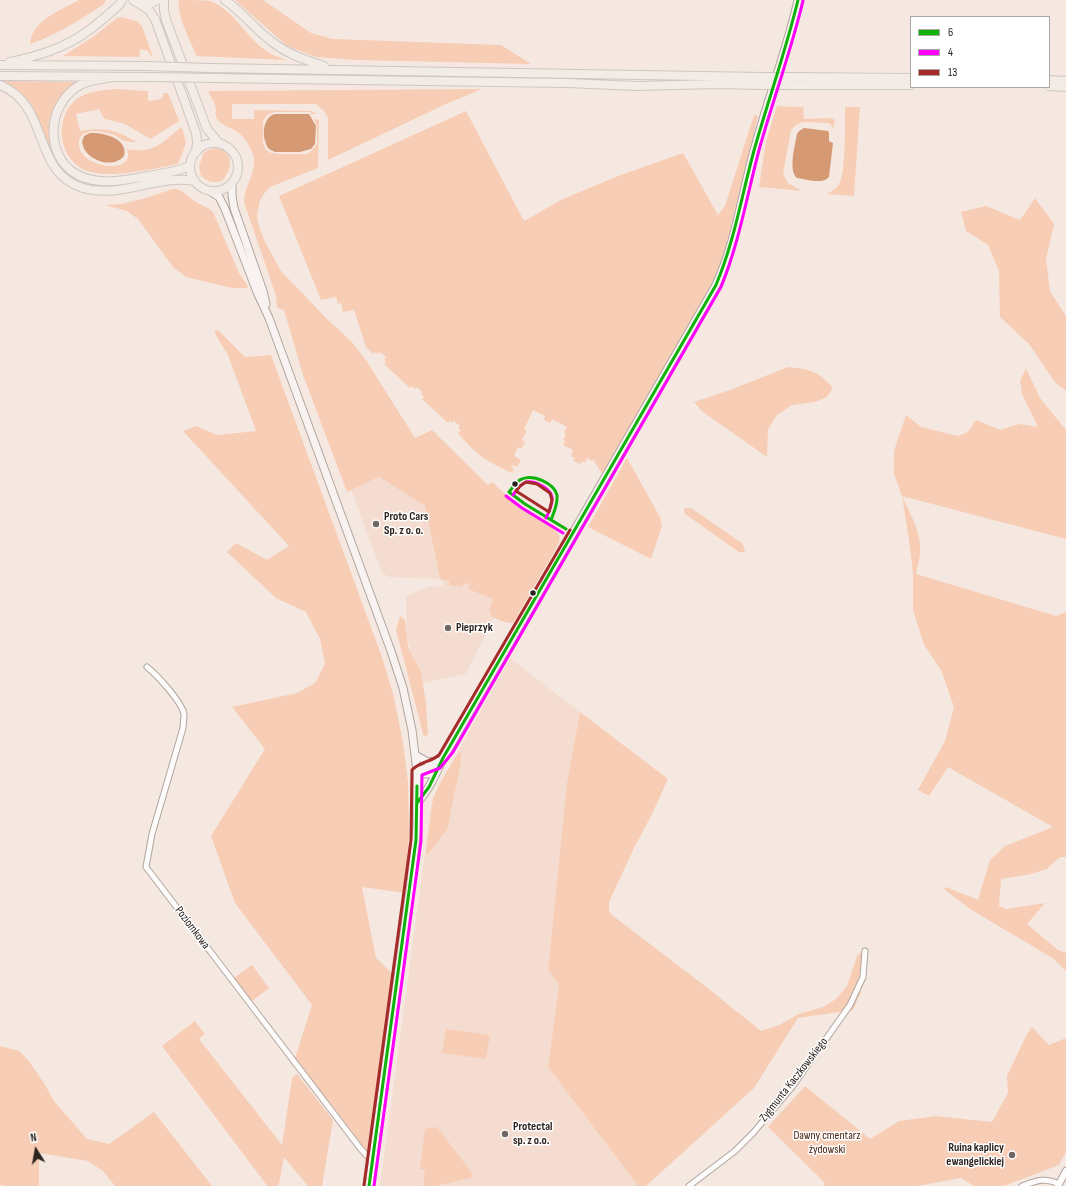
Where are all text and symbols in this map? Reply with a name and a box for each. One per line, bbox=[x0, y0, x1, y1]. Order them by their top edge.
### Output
legend bbox=[910, 16, 1050, 88]
text: 6 bbox=[948, 25, 953, 40]
text: 4 bbox=[948, 45, 953, 60]
text: 13 bbox=[948, 65, 957, 80]
unlabelled marker bbox=[510, 479, 520, 489]
place label: Proto Cars Sp. z o. o. bbox=[384, 510, 428, 538]
marker: Proto Cars Sp. z o. o. bbox=[371, 519, 381, 529]
unlabelled marker bbox=[528, 588, 538, 598]
place label: Pieprzyk bbox=[456, 621, 493, 635]
marker: Pieprzyk bbox=[443, 623, 453, 633]
street label: Poziomkowa bbox=[171, 904, 213, 952]
street label: Zygmunta Kaczkowskiego bbox=[757, 1035, 831, 1125]
place label: Protectal sp. z o.o. bbox=[513, 1120, 553, 1148]
marker: Protectal sp. z o.o. bbox=[500, 1129, 510, 1139]
park label: Dawny cmentarz żydowski bbox=[793, 1129, 861, 1157]
north arrow bbox=[16, 1130, 56, 1170]
text: N bbox=[29, 1131, 38, 1145]
place label: Ruina kaplicy ewangelickiej bbox=[946, 1141, 1004, 1169]
marker: Ruina kaplicy ewangelickiej bbox=[1007, 1150, 1017, 1160]

